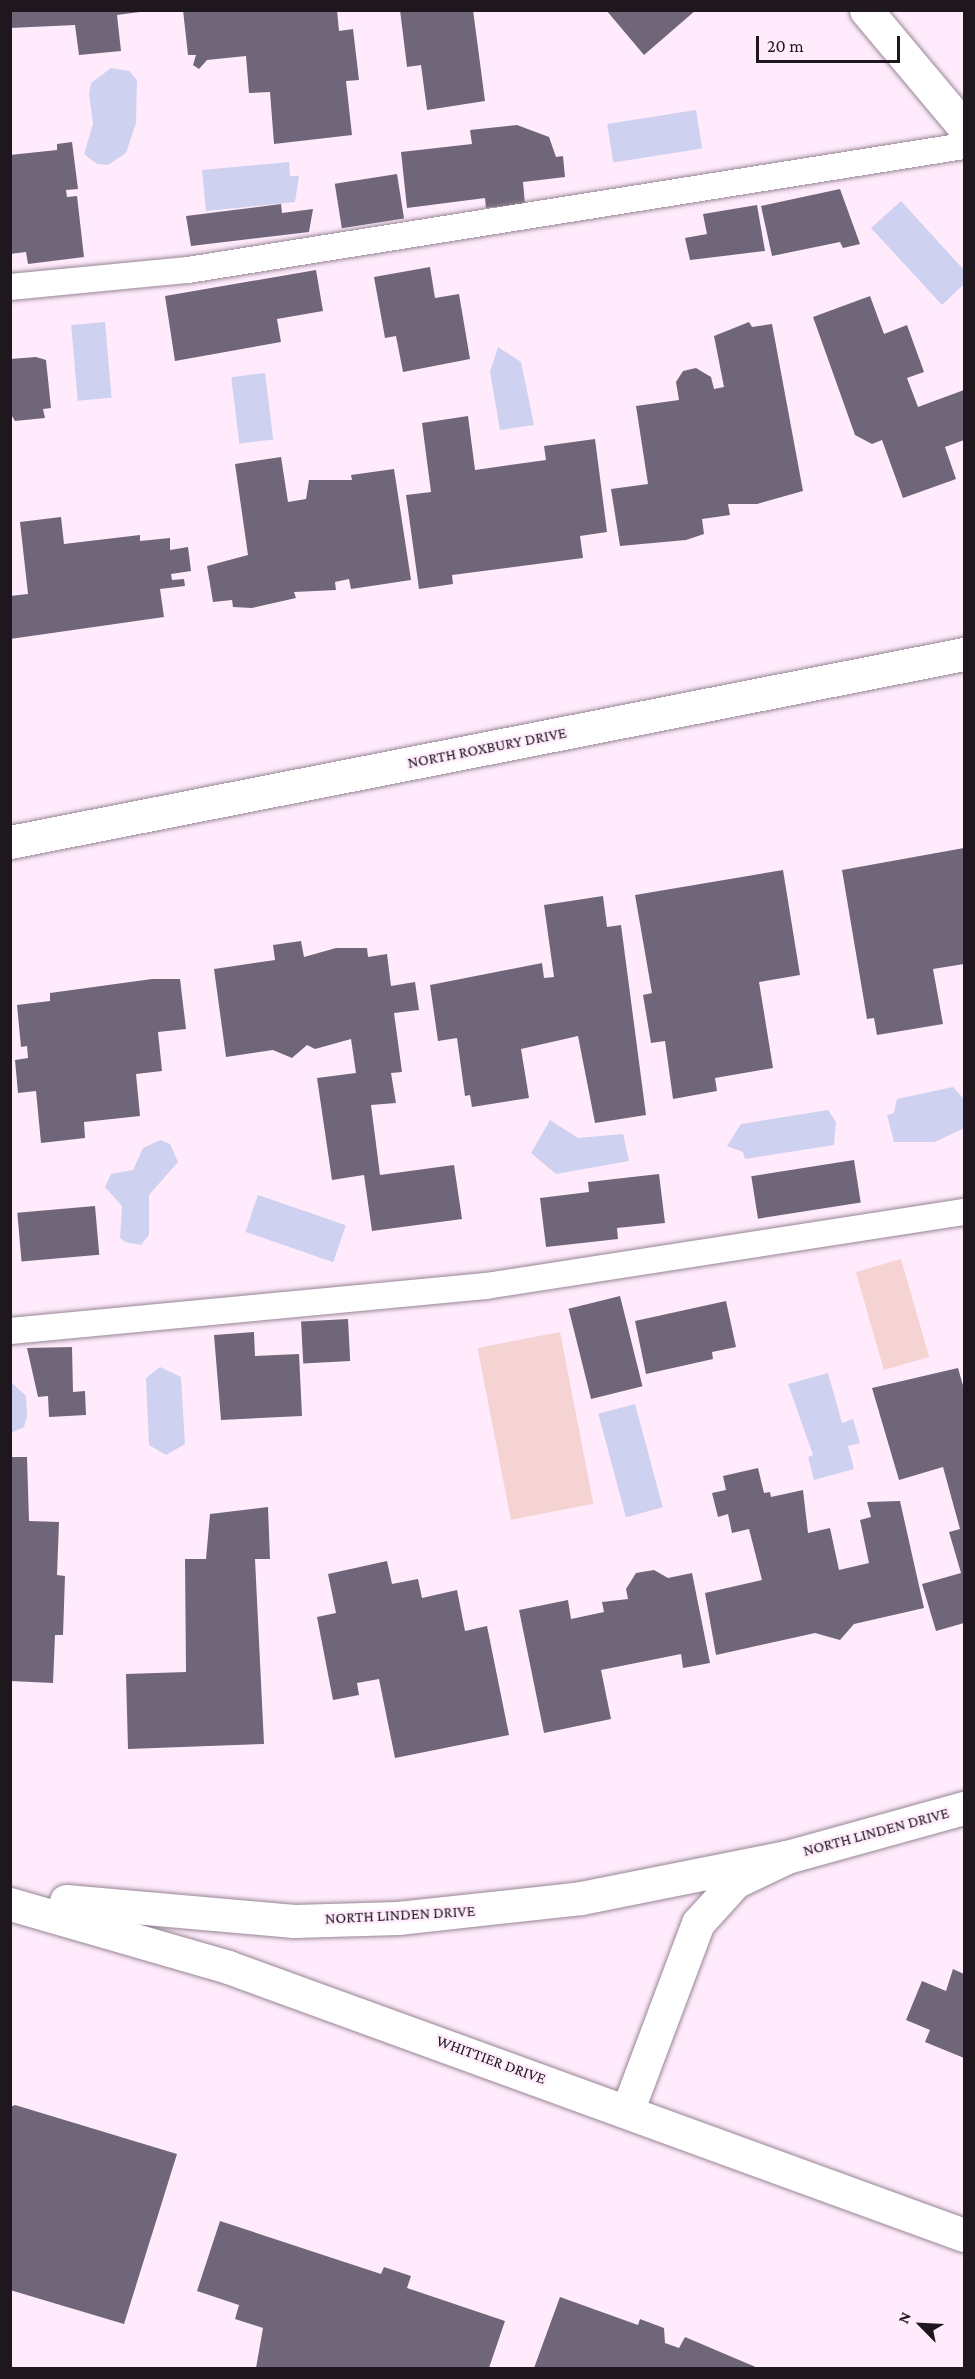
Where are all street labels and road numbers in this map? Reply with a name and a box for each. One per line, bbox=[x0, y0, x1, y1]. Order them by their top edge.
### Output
street label: NORTH ROXBURY DRIVE bbox=[406, 723, 568, 773]
street label: NORTH LINDEN DRIVE bbox=[801, 1803, 951, 1861]
street label: NORTH LINDEN DRIVE bbox=[324, 1901, 476, 1929]
street label: WHITTIER DRIVE bbox=[434, 2031, 548, 2089]

